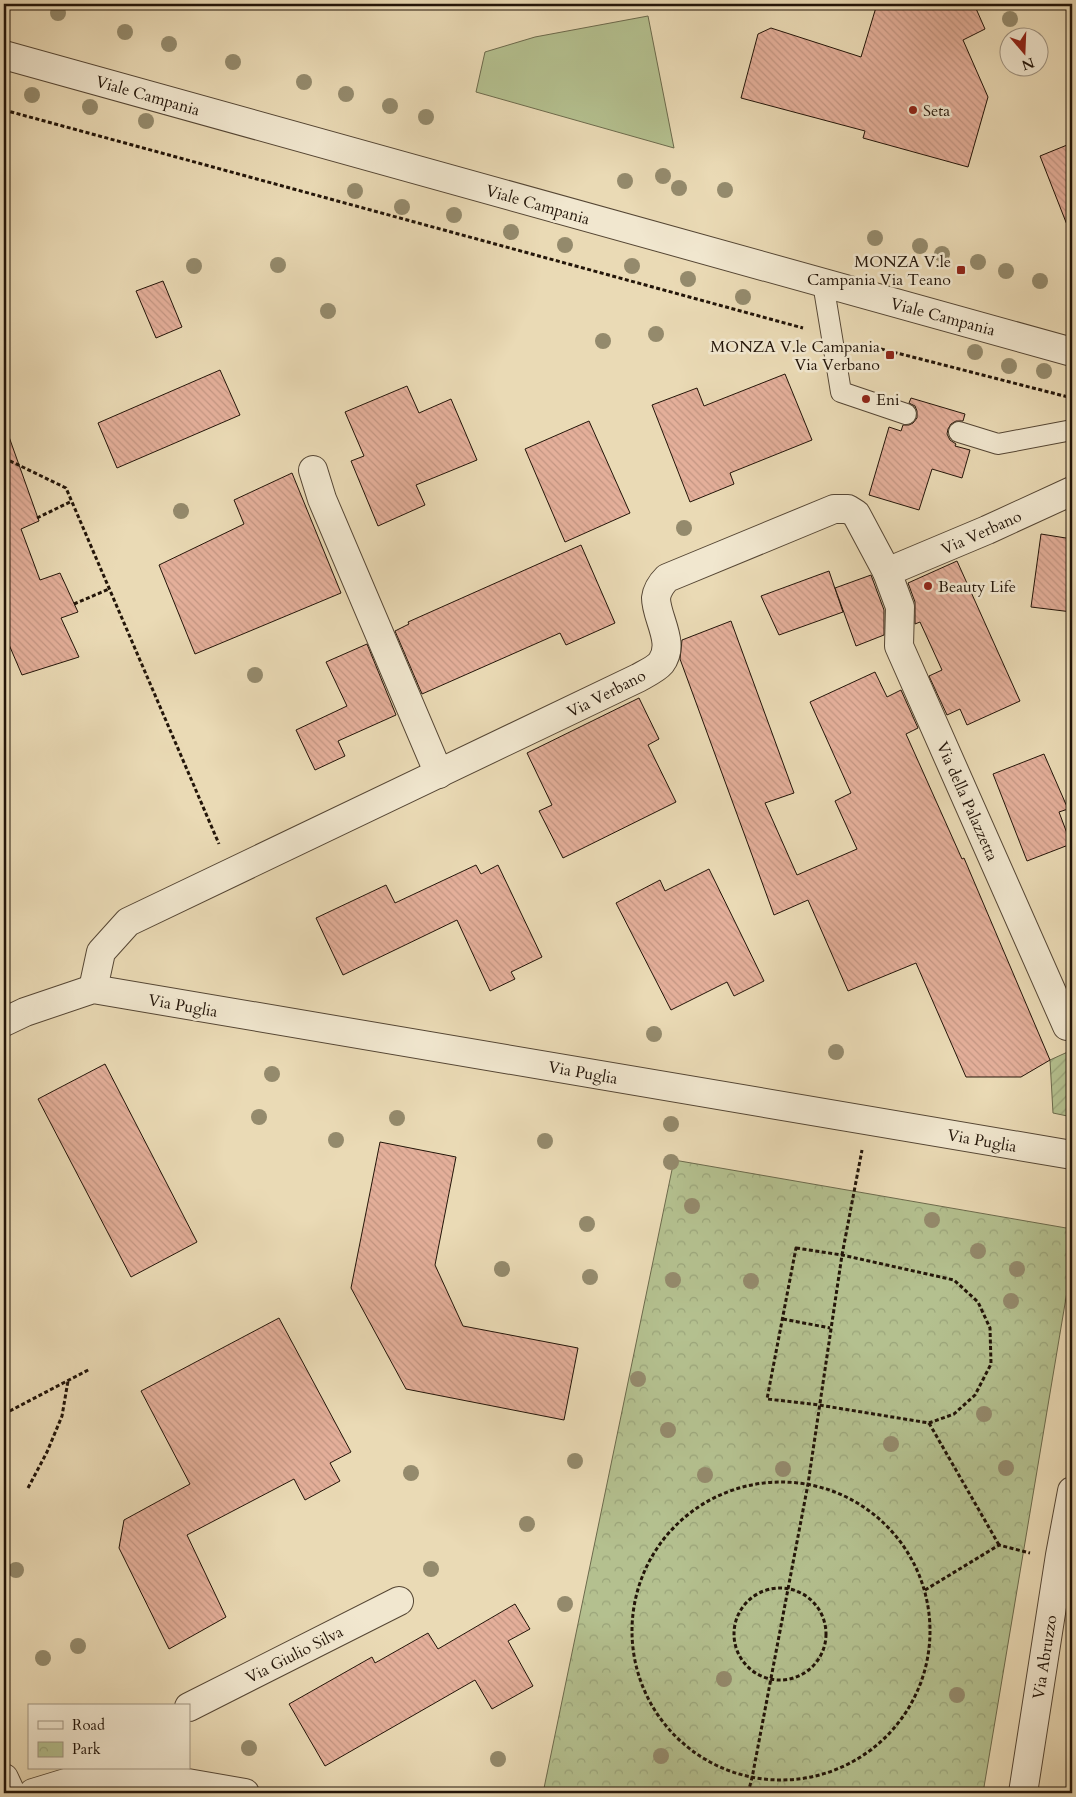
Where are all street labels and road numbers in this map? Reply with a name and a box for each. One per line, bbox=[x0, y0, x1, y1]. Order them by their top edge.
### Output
street label: Viale Campania bbox=[93, 71, 202, 121]
street label: Viale Campania bbox=[483, 180, 592, 230]
street label: Viale Campania bbox=[888, 292, 998, 342]
street label: Via Verbano bbox=[938, 505, 1025, 560]
street label: Via Verbano bbox=[563, 665, 650, 723]
street label: Via della Palazzetta bbox=[931, 738, 1003, 865]
street label: Via Puglia bbox=[146, 989, 219, 1023]
street label: Via Puglia bbox=[546, 1056, 619, 1090]
street label: Via Puglia bbox=[945, 1124, 1018, 1158]
street label: Via Abruzzo bbox=[1027, 1613, 1063, 1701]
street label: Via Giulio Silva bbox=[242, 1621, 347, 1689]

